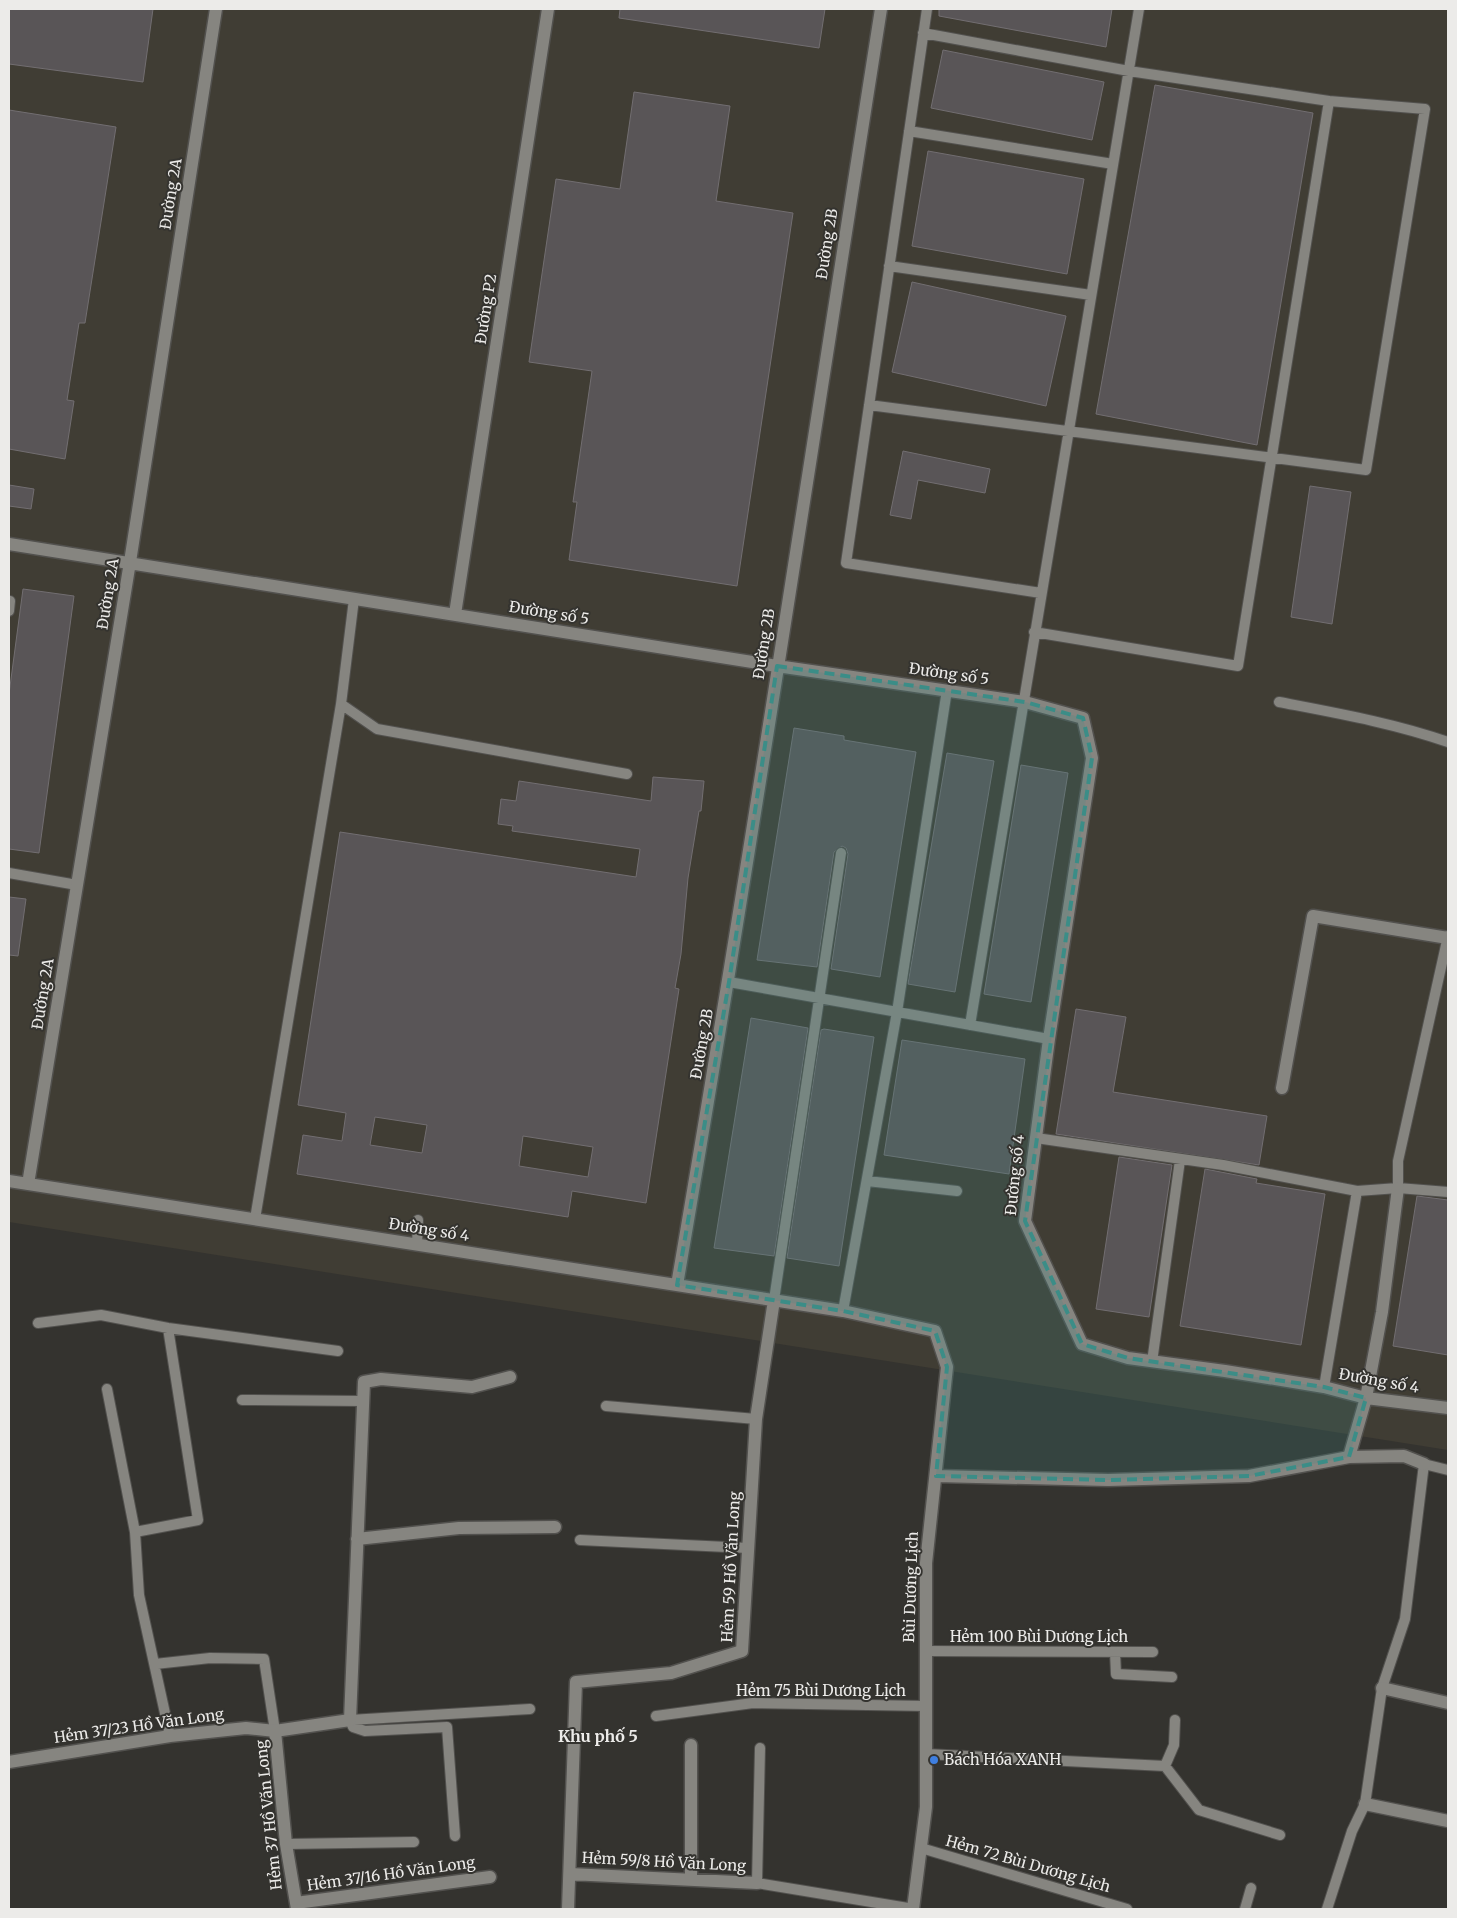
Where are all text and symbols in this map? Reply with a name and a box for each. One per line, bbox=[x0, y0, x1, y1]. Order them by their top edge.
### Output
street label: Đường 2A bbox=[155, 156, 186, 231]
street label: Đường 2B bbox=[812, 207, 841, 281]
street label: Đường P2 bbox=[471, 272, 500, 345]
street label: Đường 2A bbox=[92, 556, 123, 631]
street label: Đường số 5 bbox=[508, 596, 591, 628]
street label: Đường 2B bbox=[749, 607, 778, 681]
street label: Đường số 5 bbox=[908, 657, 991, 689]
street label: Đường 2A bbox=[27, 956, 58, 1031]
street label: Đường 2B bbox=[686, 1007, 717, 1081]
street label: Đường số 4 bbox=[1000, 1133, 1028, 1216]
street label: Đường số 4 bbox=[387, 1213, 471, 1245]
street label: Đường số 4 bbox=[1337, 1363, 1421, 1397]
street label: Hẻm 59 Hồ Văn Long bbox=[716, 1491, 744, 1643]
street label: Bùi Dương Lịch bbox=[899, 1531, 922, 1643]
street label: Hẻm 100 Bùi Dương Lịch bbox=[950, 1627, 1128, 1646]
street label: Hẻm 75 Bùi Dương Lịch bbox=[736, 1681, 906, 1700]
street label: Hẻm 37/23 Hồ Văn Long bbox=[53, 1703, 225, 1747]
district label: Khu phố 5 bbox=[558, 1726, 638, 1746]
street label: Hẻm 37 Hồ Văn Long bbox=[250, 1739, 286, 1891]
place label: Bách Hóa XANH bbox=[944, 1750, 1061, 1769]
marker: Bách Hóa XANH bbox=[928, 1754, 940, 1766]
street label: Hẻm 72 Bùi Dương Lịch bbox=[944, 1831, 1113, 1896]
street label: Hẻm 59/8 Hồ Văn Long bbox=[581, 1847, 747, 1875]
street label: Hẻm 37/16 Hồ Văn Long bbox=[305, 1851, 476, 1895]

